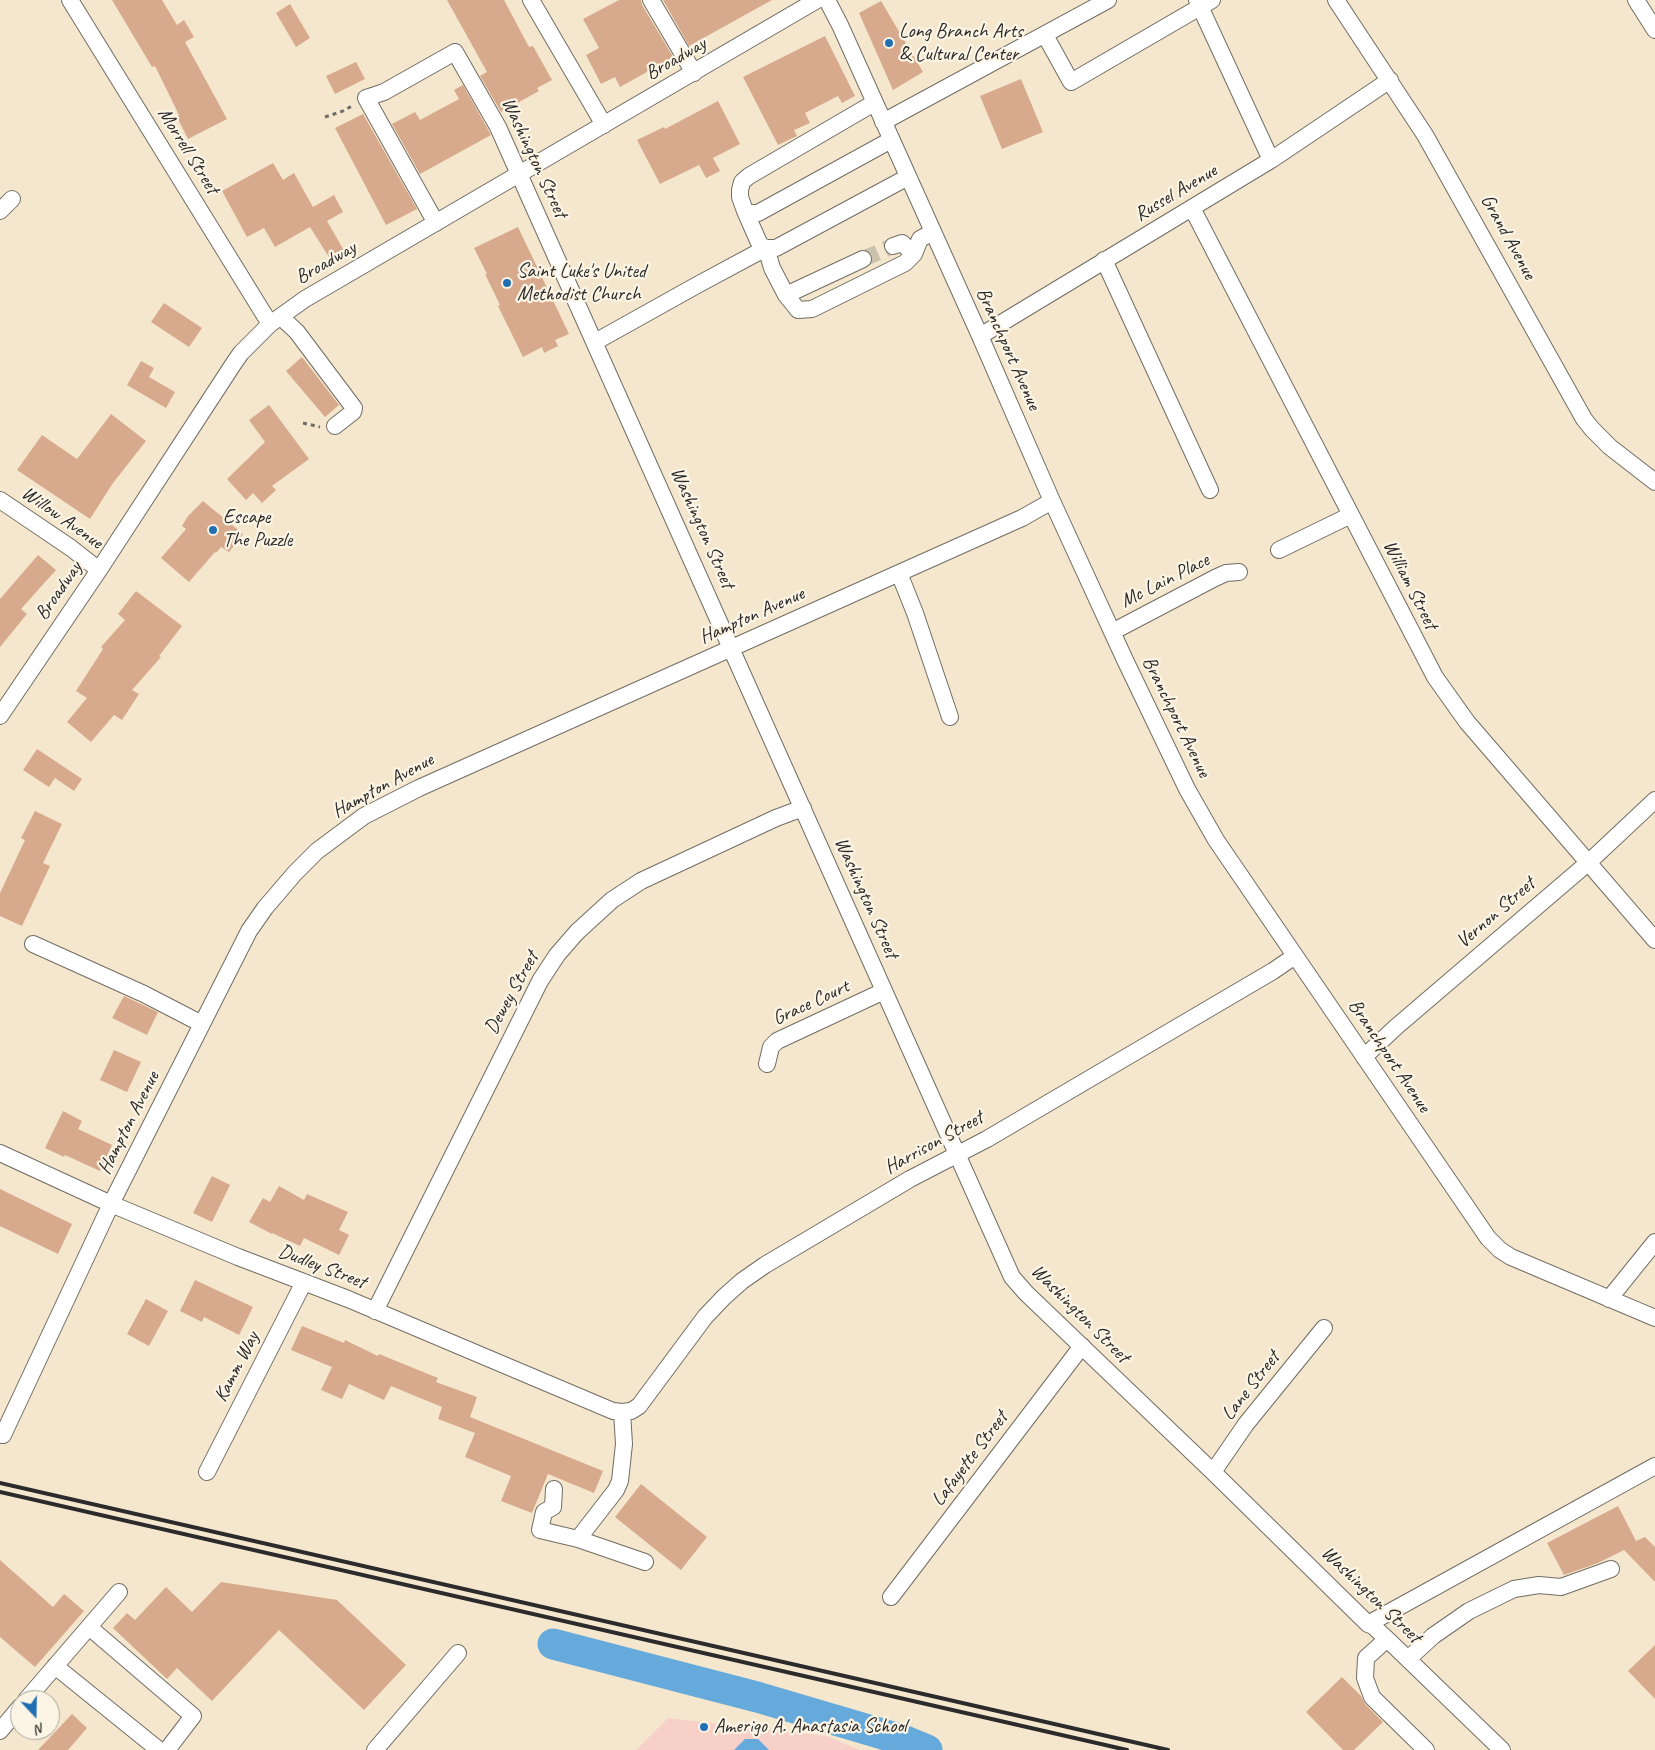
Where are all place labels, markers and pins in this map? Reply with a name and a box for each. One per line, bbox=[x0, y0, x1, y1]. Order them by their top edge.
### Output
place label: Long Branch Arts & Cultural Center bbox=[899, 20, 1023, 67]
marker: Long Branch Arts & Cultural Center bbox=[883, 37, 895, 49]
place label: Saint Luke's United Methodist Church bbox=[517, 260, 646, 307]
marker: Saint Luke's United Methodist Church bbox=[501, 277, 513, 289]
place label: Escape The Puzzle bbox=[223, 506, 292, 553]
marker: Escape The Puzzle bbox=[207, 524, 219, 536]
place label: Amerigo A. Anastasia School bbox=[714, 1715, 907, 1739]
marker: Amerigo A. Anastasia School bbox=[698, 1721, 710, 1733]

